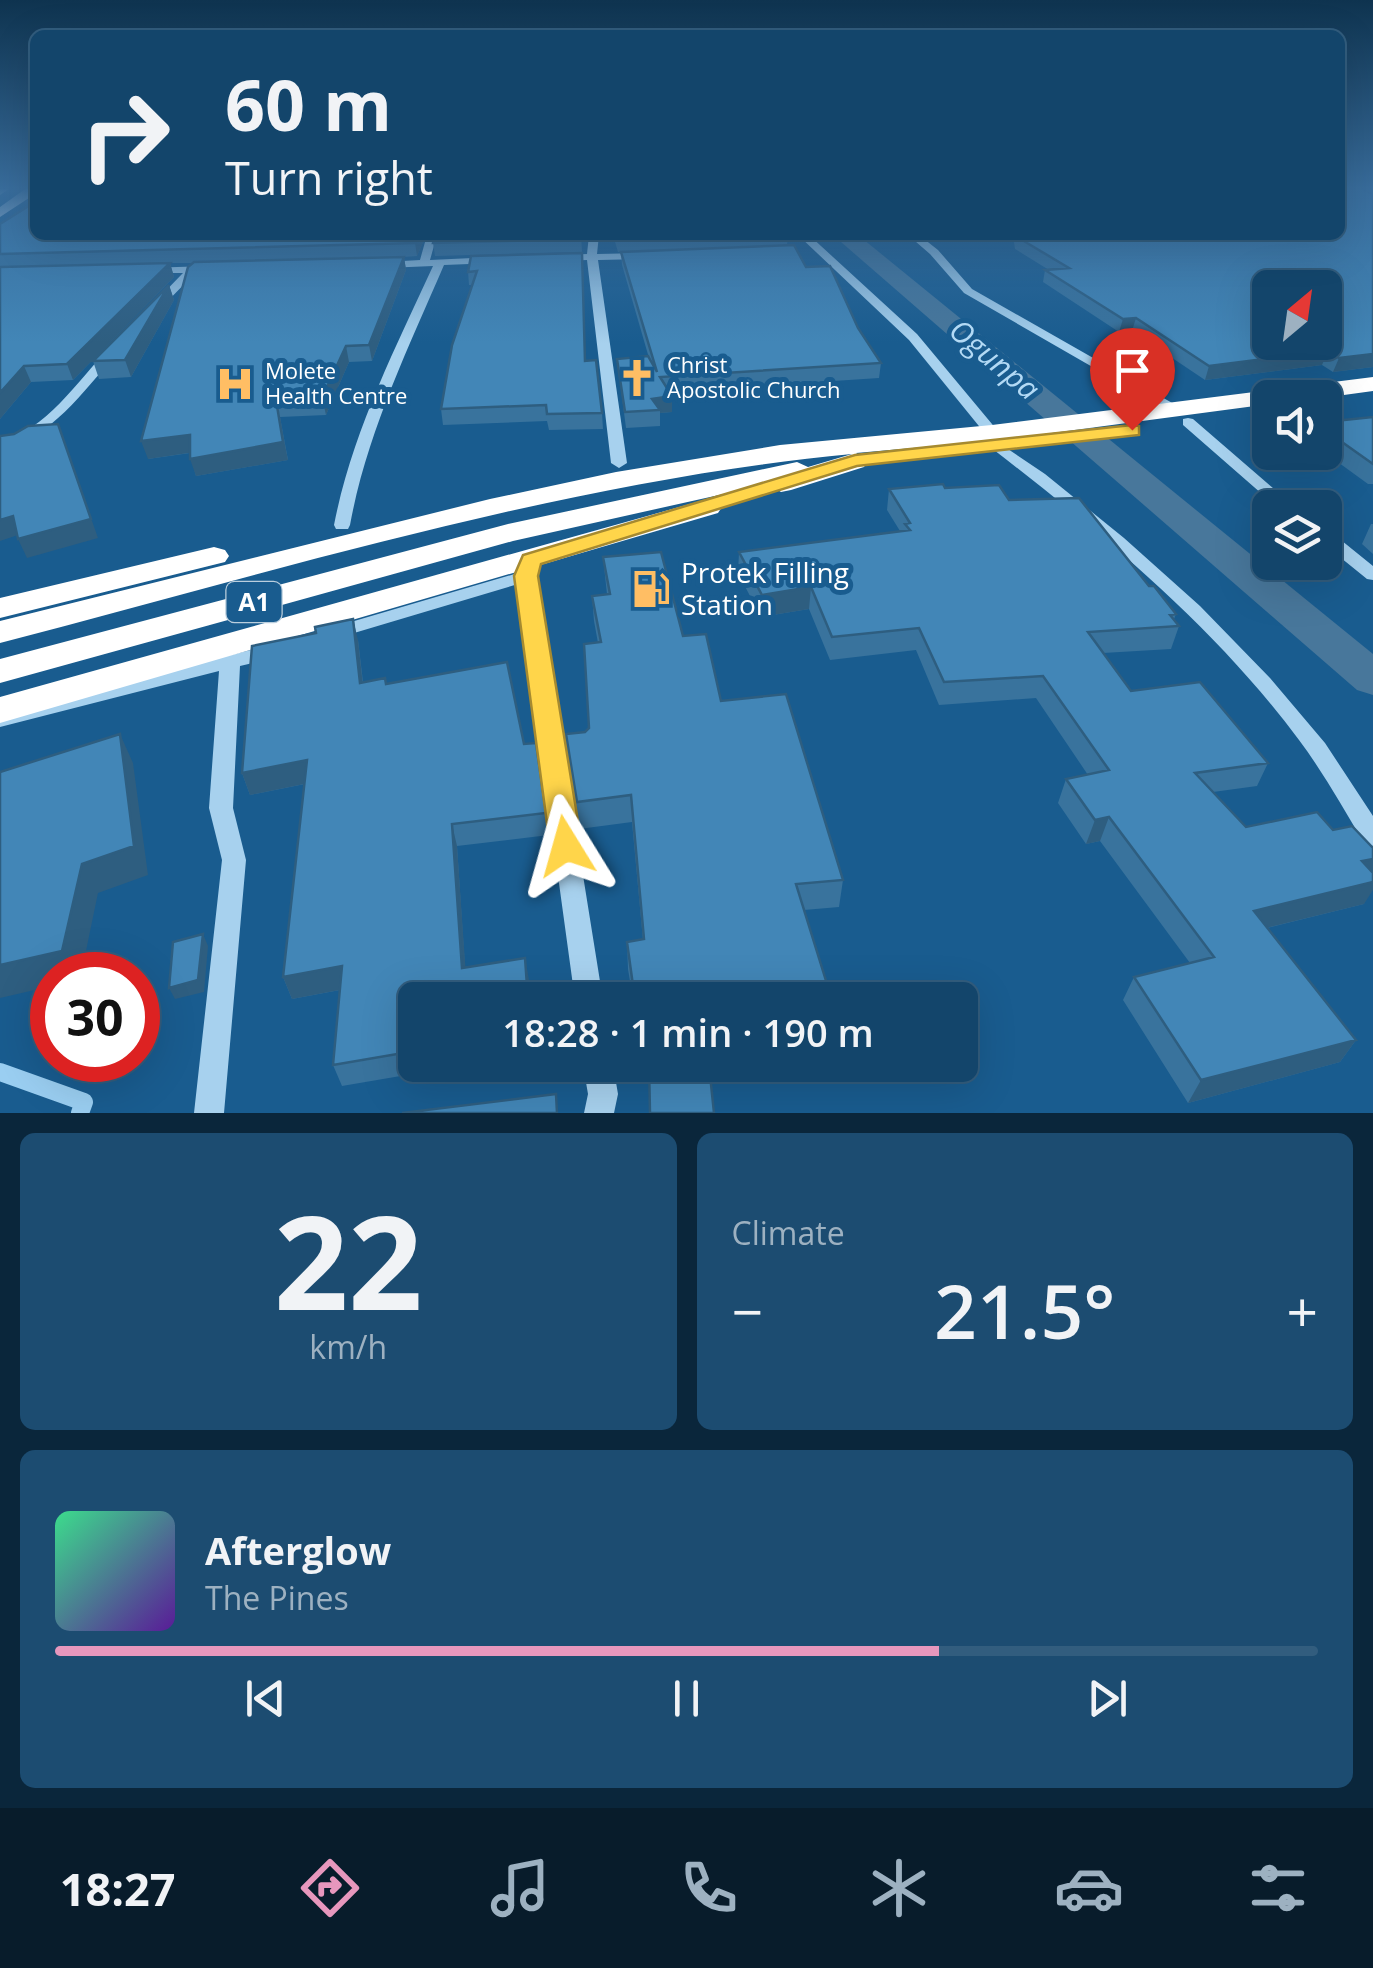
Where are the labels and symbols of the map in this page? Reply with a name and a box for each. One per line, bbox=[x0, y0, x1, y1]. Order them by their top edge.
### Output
north arrow bbox=[1252, 270, 1342, 360]
water label: Ogunpa bbox=[941, 309, 1049, 409]
pin bbox=[1090, 328, 1175, 431]
place label: Christ Apostolic Church bbox=[667, 349, 840, 404]
place label: Molete Health Centre bbox=[265, 355, 407, 410]
church icon: Christ Apostolic Church bbox=[616, 357, 658, 399]
hospital icon: Molete Health Centre bbox=[214, 363, 256, 405]
place label: Protek Filling Station bbox=[681, 553, 849, 623]
fuel station icon: Protek Filling Station bbox=[630, 568, 672, 610]
road number: A1 bbox=[226, 582, 282, 622]
position arrow bbox=[514, 794, 618, 898]
speed limit sign: 30 bbox=[30, 952, 160, 1082]

